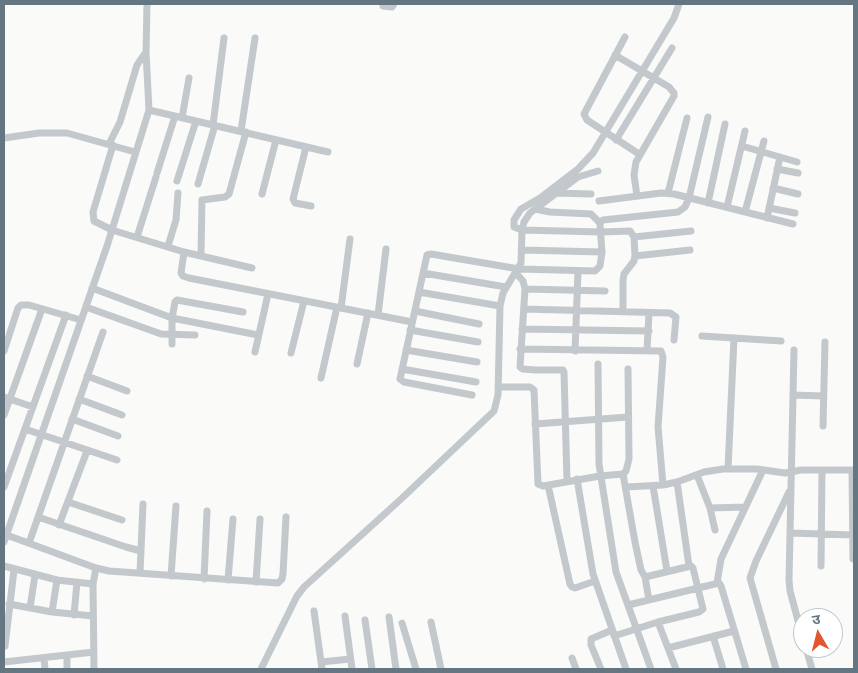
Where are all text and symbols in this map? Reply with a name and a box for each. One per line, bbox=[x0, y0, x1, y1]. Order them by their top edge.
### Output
north arrow bbox=[793, 608, 843, 658]
text: उ bbox=[811, 610, 821, 628]

